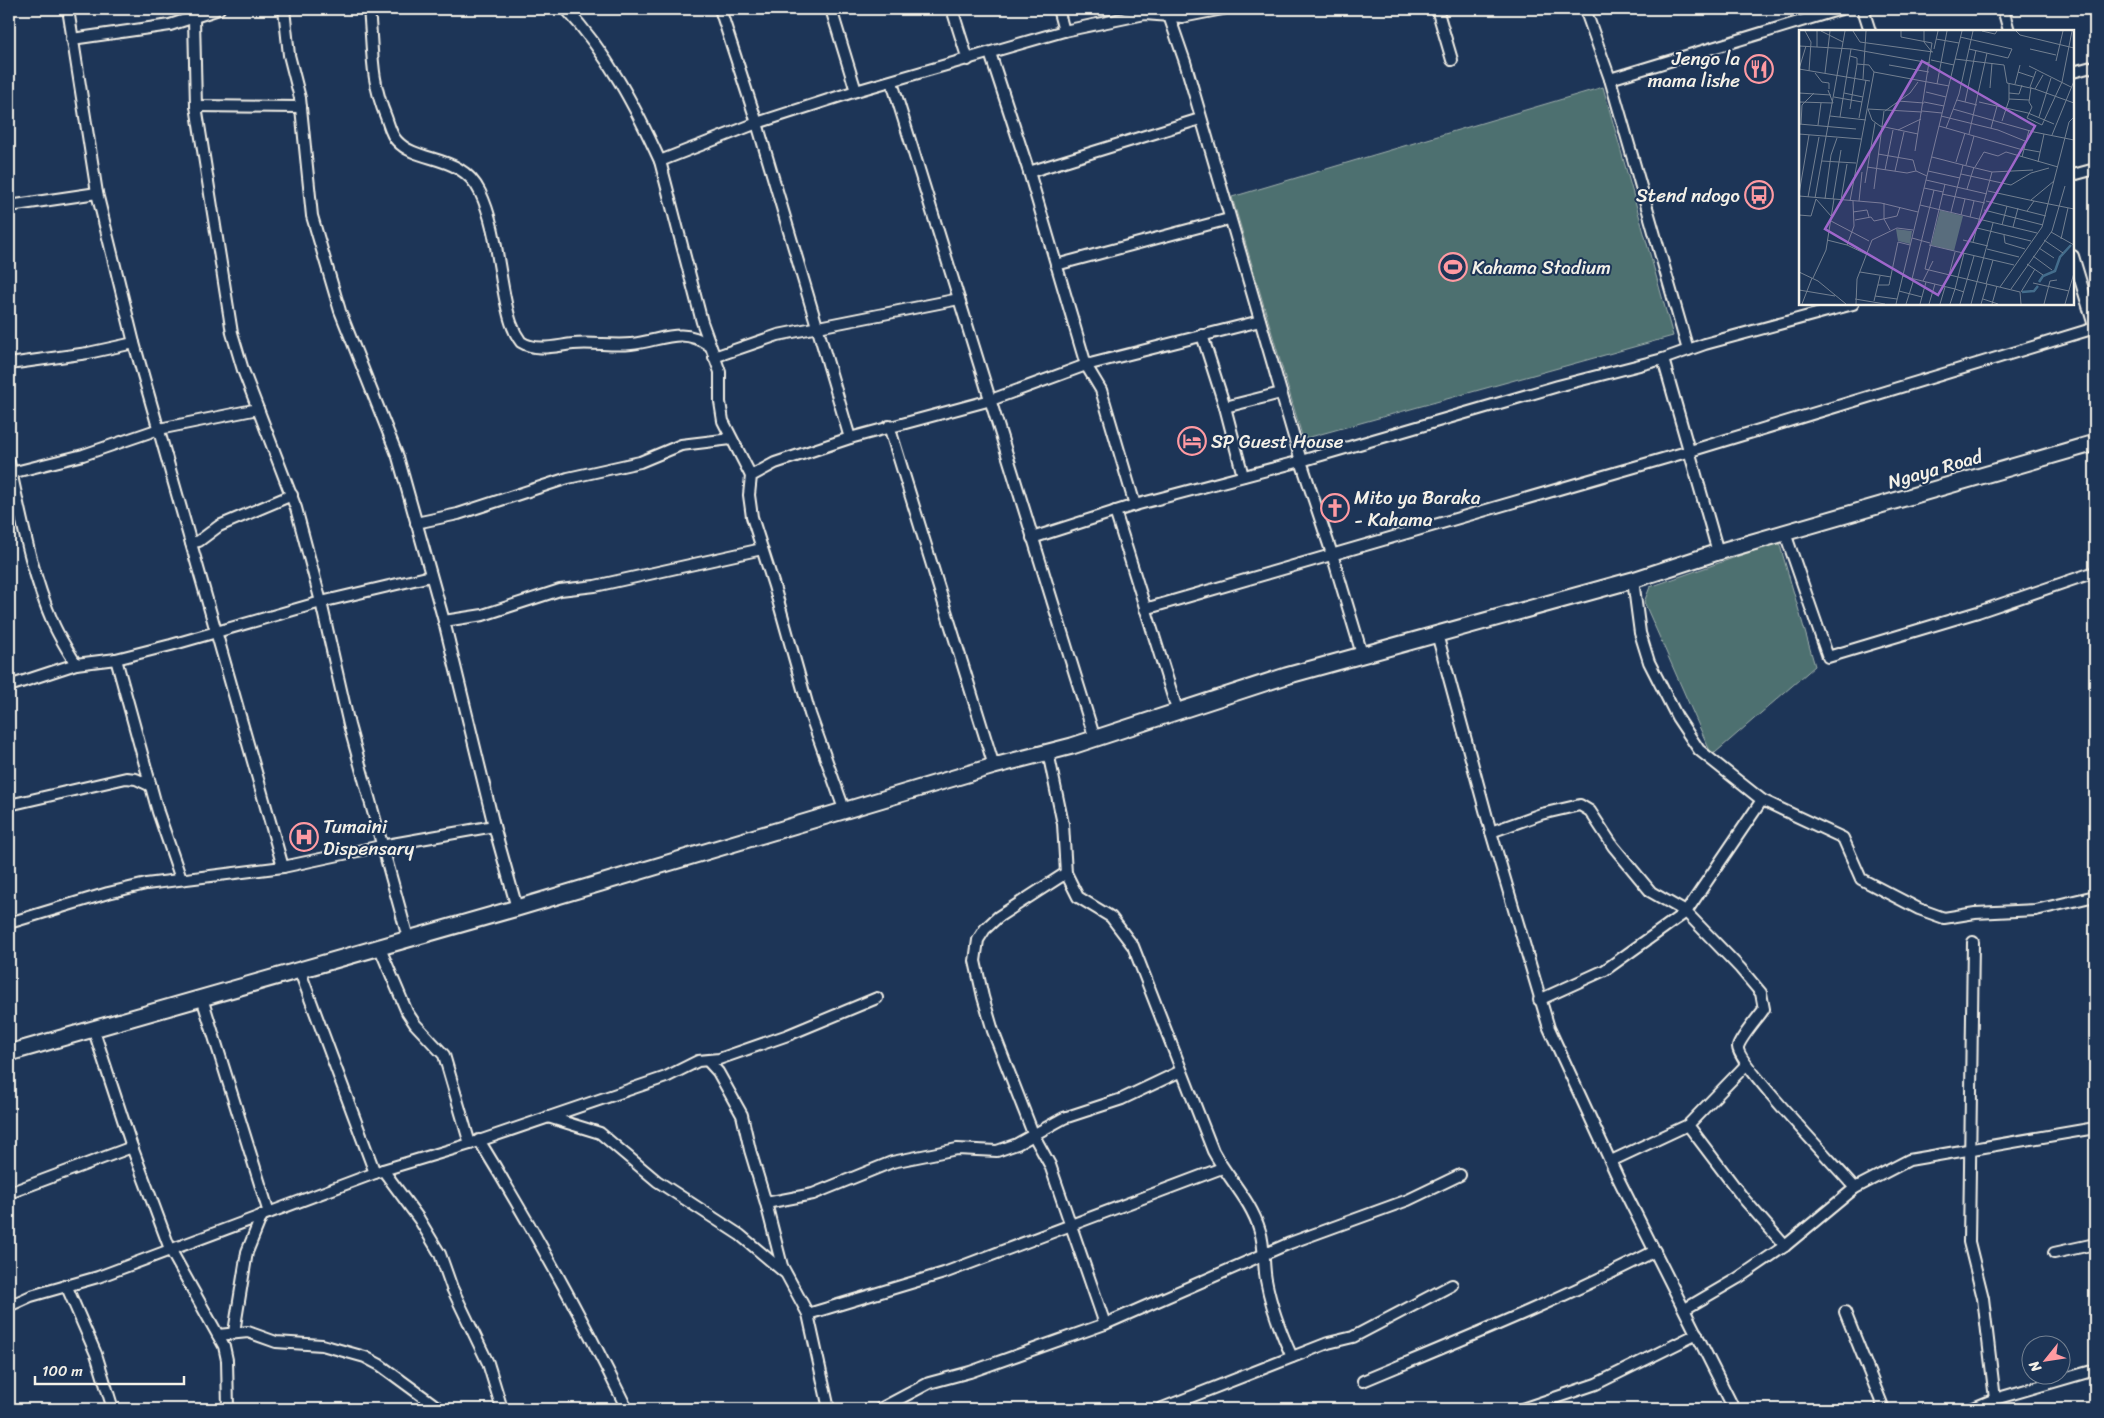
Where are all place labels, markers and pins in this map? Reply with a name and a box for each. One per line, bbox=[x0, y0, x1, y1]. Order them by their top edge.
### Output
place label: Jengo la mama lishe bbox=[1648, 42, 1740, 97]
restaurant icon: Jengo la mama lishe bbox=[1744, 54, 1774, 84]
place label: Stend ndogo bbox=[1636, 179, 1740, 212]
bus stop icon: Stend ndogo bbox=[1744, 180, 1774, 210]
place label: Kahama Stadium bbox=[1472, 251, 1611, 284]
sports icon: Kahama Stadium bbox=[1438, 252, 1468, 282]
place label: SP Guest House bbox=[1211, 425, 1344, 458]
hotel icon: SP Guest House bbox=[1177, 426, 1207, 456]
place label: Mito ya Baraka - Kahama bbox=[1354, 481, 1481, 536]
church icon: Mito ya Baraka - Kahama bbox=[1320, 493, 1350, 523]
place label: Tumaini Dispensary bbox=[323, 810, 415, 865]
hospital icon: Tumaini Dispensary bbox=[289, 822, 319, 852]

